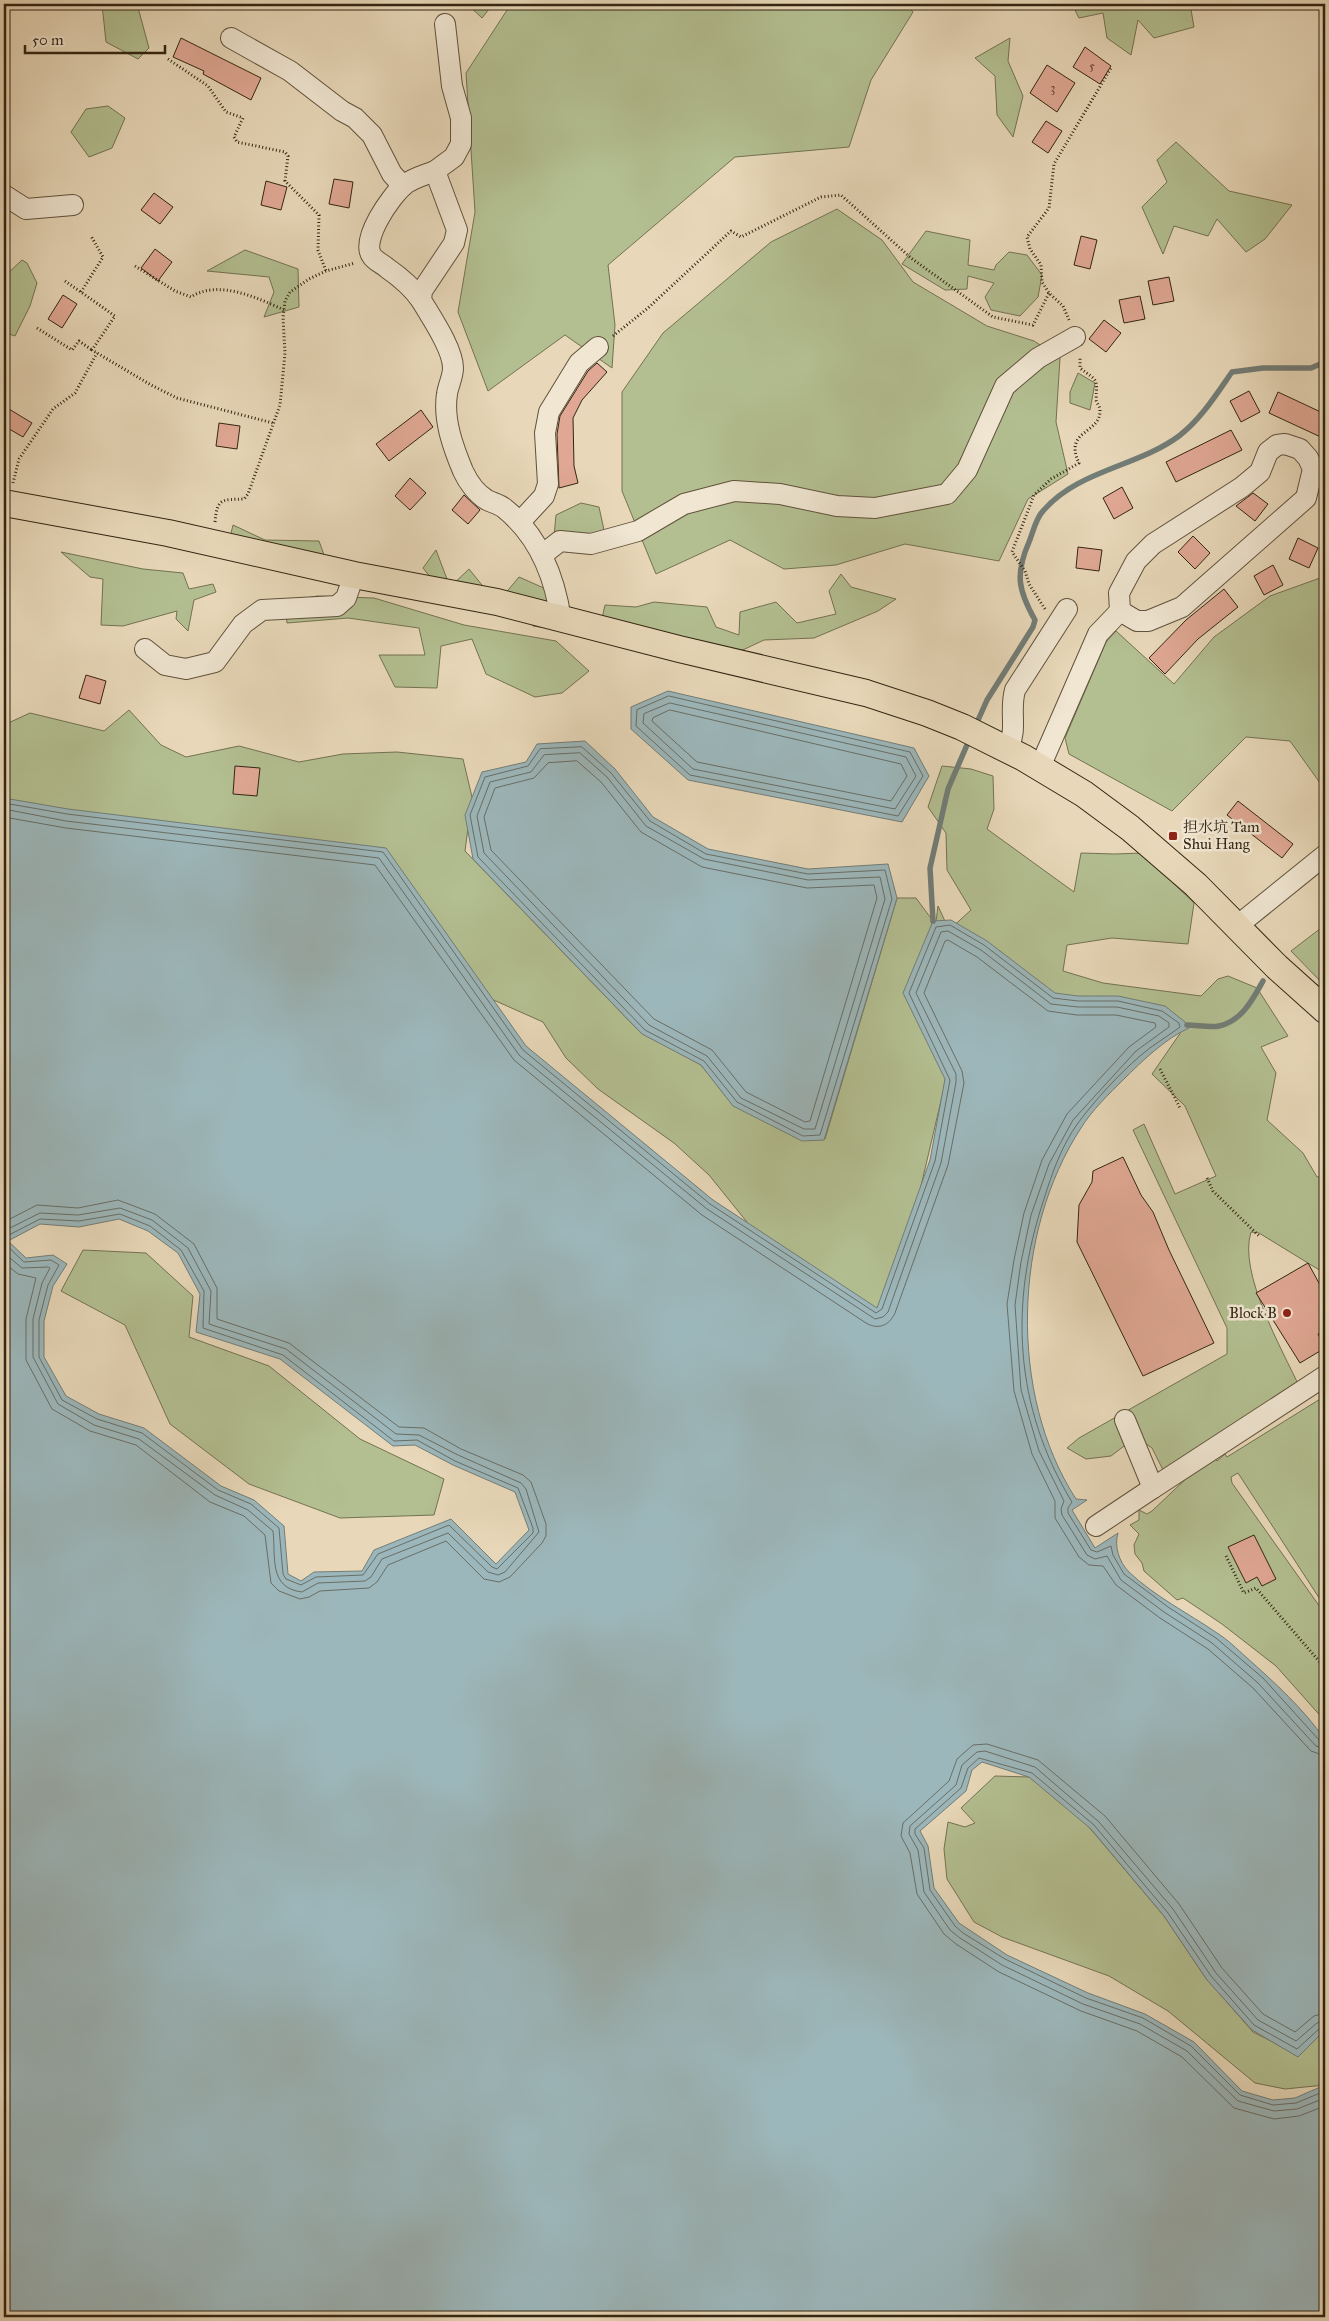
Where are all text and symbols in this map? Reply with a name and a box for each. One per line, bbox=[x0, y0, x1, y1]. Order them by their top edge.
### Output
scale bar bbox=[25, 22, 165, 54]
text: 50 m bbox=[32, 31, 64, 49]
house number: 5 bbox=[1089, 59, 1095, 73]
house number: 3 bbox=[1051, 81, 1056, 95]
place label: 担水坑 Tam Shui Hang bbox=[1183, 818, 1260, 853]
marker: 担水坑 Tam Shui Hang bbox=[1167, 830, 1179, 842]
place label: Block B bbox=[1229, 1304, 1277, 1322]
marker: Block B bbox=[1281, 1307, 1293, 1319]

